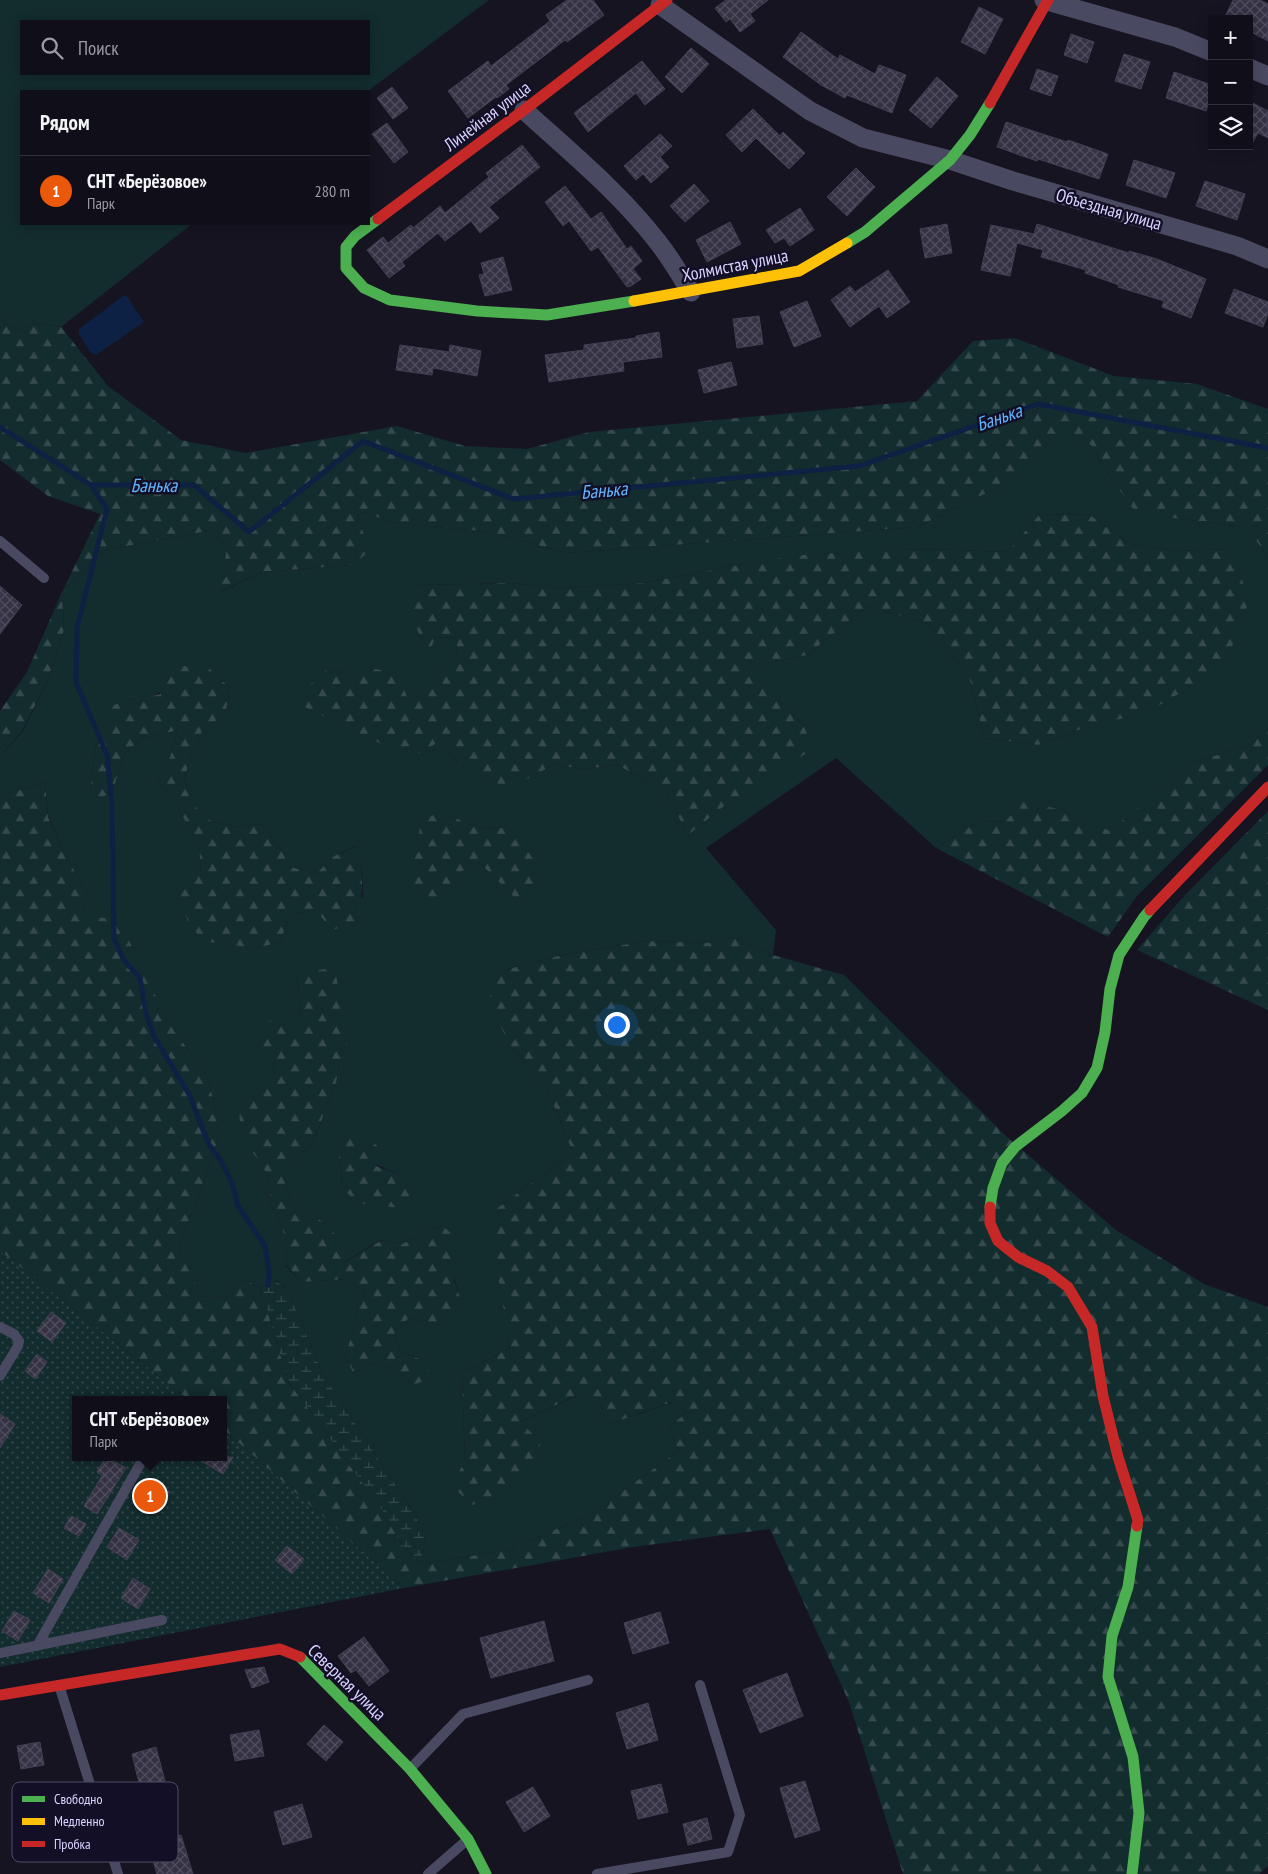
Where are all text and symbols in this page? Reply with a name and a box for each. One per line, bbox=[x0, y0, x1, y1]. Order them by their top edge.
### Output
map controls bbox=[1208, 15, 1253, 150]
button: + bbox=[1208, 15, 1253, 60]
search box bbox=[20, 20, 370, 75]
icon: search bbox=[38, 34, 66, 62]
text: Поиск bbox=[78, 36, 119, 60]
button: − bbox=[1208, 60, 1253, 105]
street label: Линейная улица bbox=[438, 76, 535, 157]
button: layers bbox=[1208, 105, 1253, 150]
text: Рядом bbox=[40, 109, 90, 136]
text: СНТ «Берёзовое» bbox=[87, 169, 207, 193]
text: 1 bbox=[52, 181, 60, 201]
text: 280 m bbox=[315, 181, 350, 201]
street label: Объездная улица bbox=[1053, 183, 1165, 235]
text: Парк bbox=[87, 193, 115, 213]
street label: Холмистая улица bbox=[680, 243, 790, 287]
water label: Банька bbox=[973, 398, 1026, 436]
water label: Банька bbox=[131, 473, 179, 497]
water label: Банька bbox=[580, 476, 630, 504]
your location bbox=[604, 1012, 630, 1038]
popup bbox=[72, 1396, 227, 1461]
text: СНТ «Берёзовое» bbox=[90, 1407, 210, 1431]
text: Парк bbox=[90, 1431, 117, 1451]
pin: 1 bbox=[134, 1477, 166, 1515]
street label: Северная улица bbox=[303, 1639, 391, 1725]
legend bbox=[12, 1782, 178, 1862]
text: Свободно bbox=[54, 1790, 102, 1808]
text: Медленно bbox=[54, 1812, 105, 1830]
text: Пробка bbox=[54, 1835, 91, 1853]

